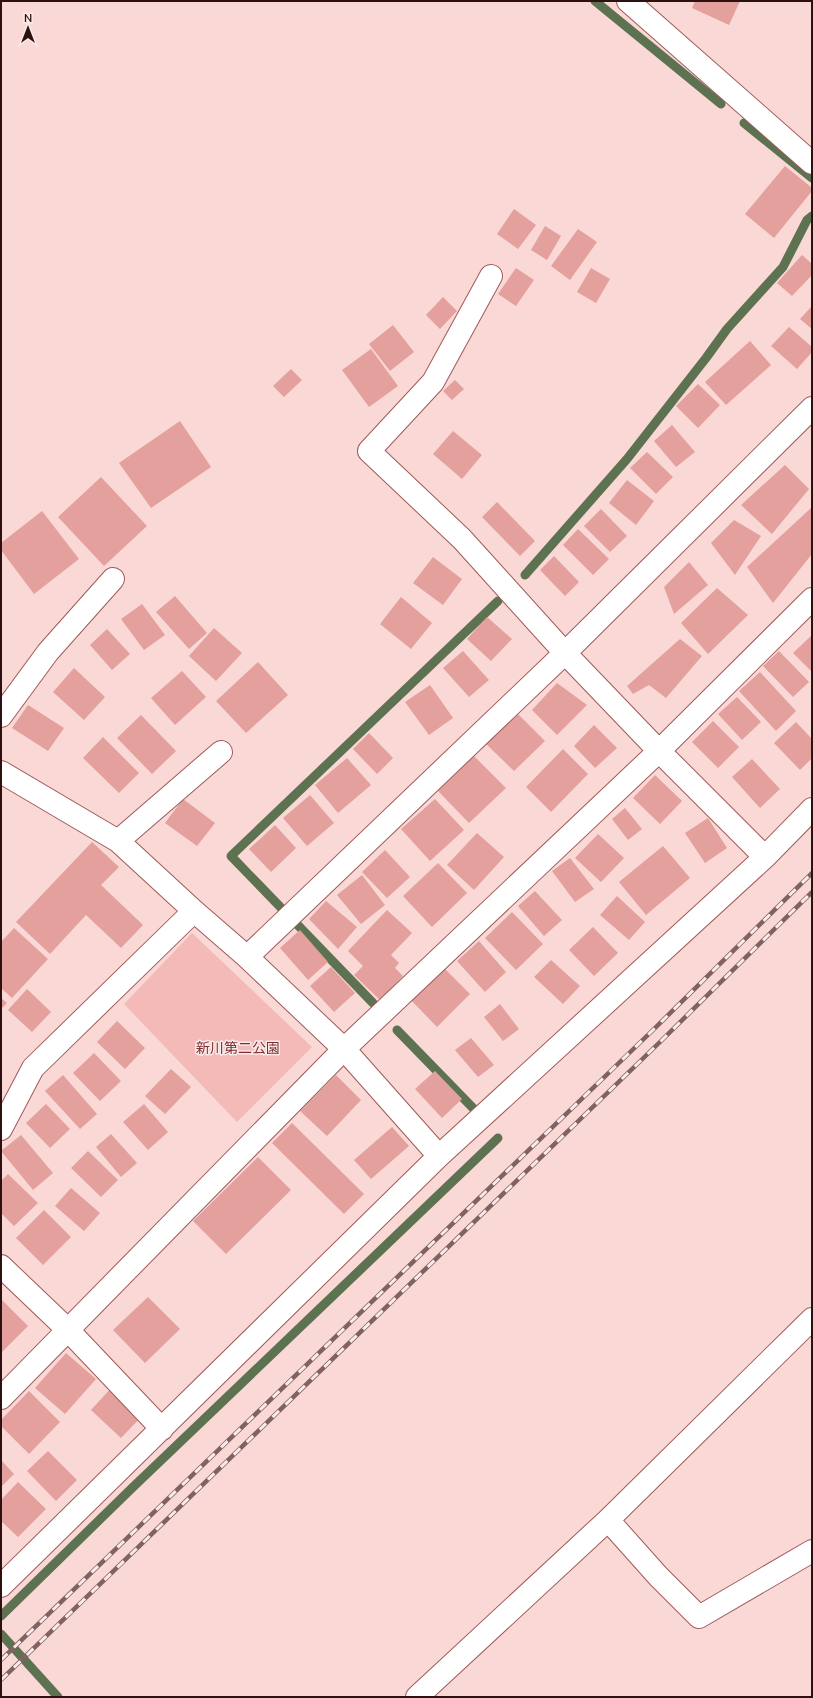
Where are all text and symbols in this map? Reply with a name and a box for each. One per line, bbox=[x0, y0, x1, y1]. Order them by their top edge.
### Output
north arrow bbox=[8, 8, 48, 48]
text: N bbox=[24, 11, 32, 26]
park label: 新川第二公園 bbox=[196, 1039, 280, 1058]

